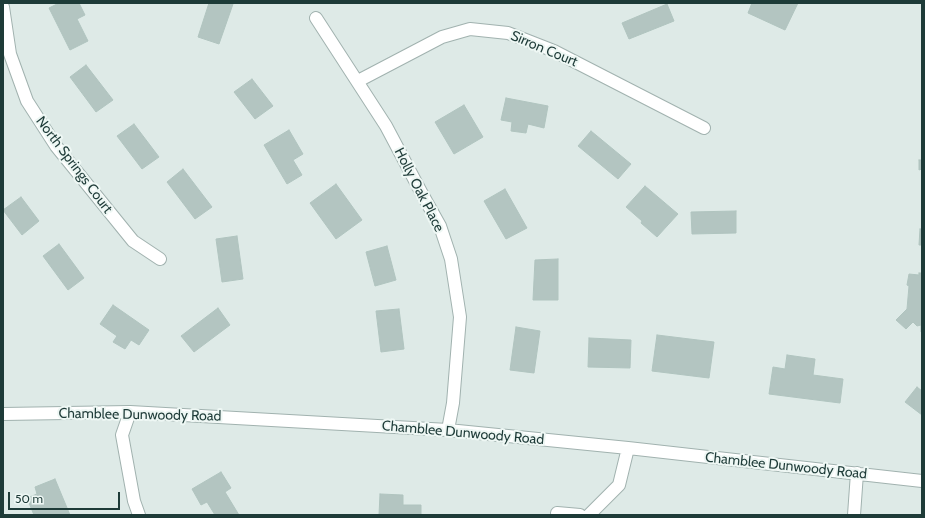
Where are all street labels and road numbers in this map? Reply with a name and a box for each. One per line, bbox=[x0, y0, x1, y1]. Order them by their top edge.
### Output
street label: Sirron Court bbox=[508, 27, 580, 71]
street label: North Springs Court bbox=[32, 113, 116, 217]
street label: Holly Oak Place bbox=[391, 145, 447, 235]
street label: Chamblee Dunwoody Road bbox=[59, 405, 221, 425]
street label: Chamblee Dunwoody Road bbox=[381, 418, 545, 448]
street label: Chamblee Dunwoody Road bbox=[704, 449, 868, 483]

